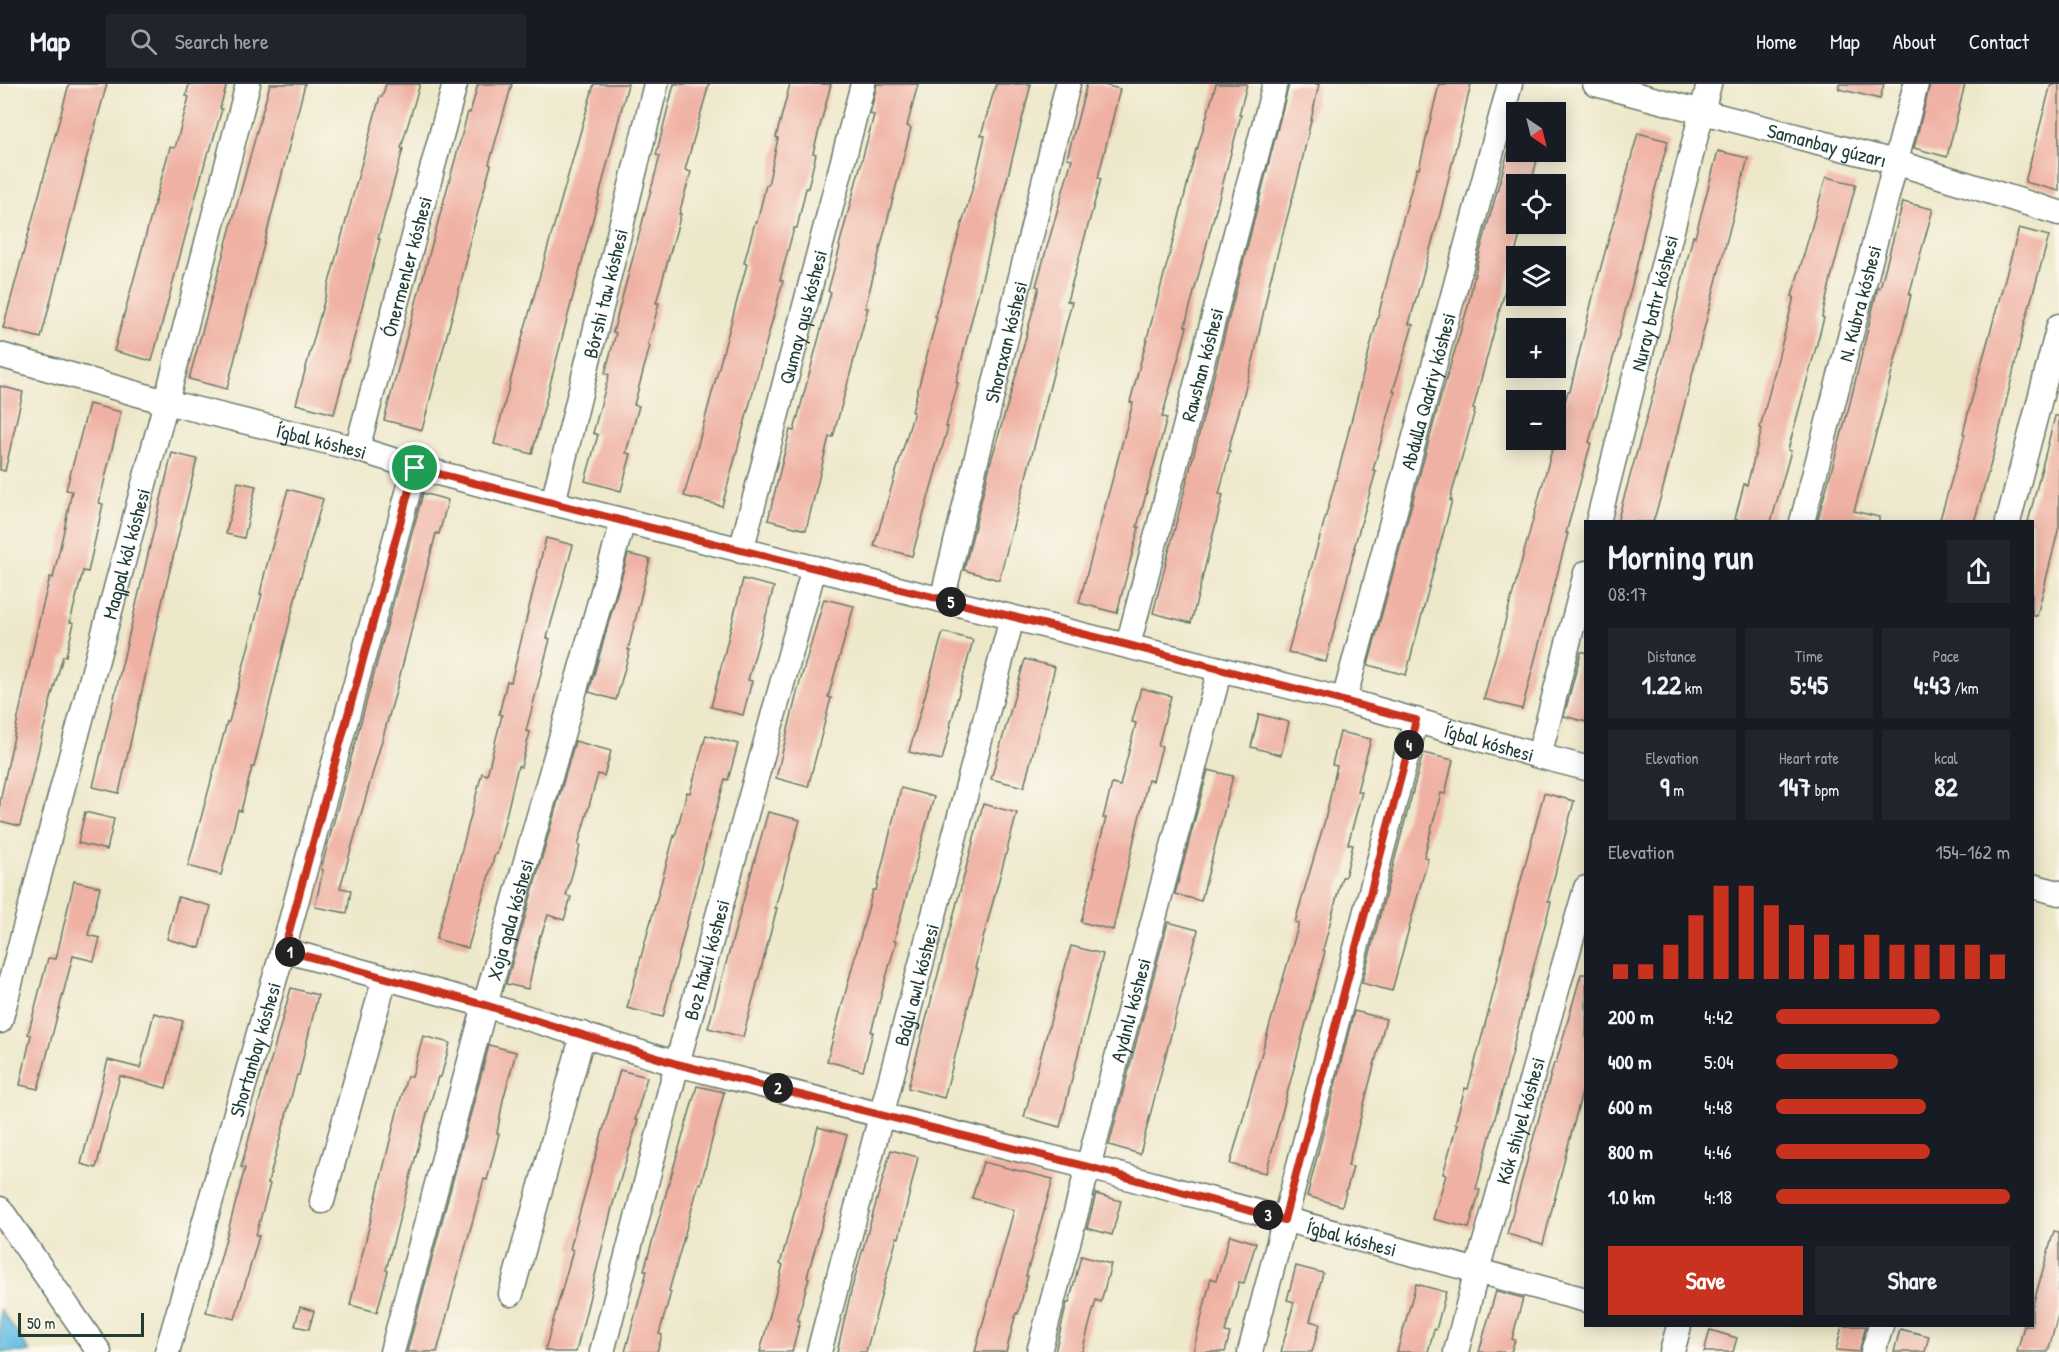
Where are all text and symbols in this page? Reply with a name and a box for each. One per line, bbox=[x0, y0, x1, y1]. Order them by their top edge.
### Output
search box bbox=[106, 14, 526, 68]
text: Map bbox=[30, 22, 70, 60]
icon: search bbox=[127, 25, 160, 58]
text: Search here bbox=[175, 26, 269, 56]
text: Home bbox=[1756, 27, 1797, 56]
text: Map bbox=[1830, 27, 1860, 56]
text: About bbox=[1893, 27, 1936, 56]
text: Contact bbox=[1969, 27, 2029, 56]
north arrow bbox=[1506, 102, 1566, 162]
map controls bbox=[1506, 102, 1566, 450]
street label: Samanbay gúzarı bbox=[1765, 116, 1890, 173]
button: locate bbox=[1506, 174, 1566, 234]
street label: Ónermenler kóshesi bbox=[374, 193, 438, 340]
street label: Bórshi taw kóshesi bbox=[576, 226, 633, 361]
street label: Nuray batır kóshesi bbox=[1623, 232, 1684, 374]
street label: N. Kubra kóshesi bbox=[1831, 242, 1887, 364]
button: layers bbox=[1506, 246, 1566, 306]
street label: Qumay qus kóshesi bbox=[772, 247, 833, 387]
street label: Shoraxan kóshesi bbox=[977, 278, 1033, 405]
street label: Rawshan kóshesi bbox=[1174, 305, 1229, 424]
street label: Abdulla Qadriy kóshesi bbox=[1393, 310, 1461, 473]
button: + bbox=[1506, 318, 1566, 378]
button: − bbox=[1506, 390, 1566, 450]
street label: Íǵbal kóshesi bbox=[274, 416, 370, 465]
pin bbox=[389, 442, 440, 493]
icon: arrive bbox=[398, 451, 431, 484]
street label: Maqpal kól kóshesi bbox=[95, 485, 156, 622]
text: Morning run bbox=[1608, 535, 1754, 579]
button: share bbox=[1947, 540, 2010, 603]
text: 08:17 bbox=[1608, 580, 1647, 607]
pin: 5 bbox=[936, 587, 966, 617]
text: 5 bbox=[948, 591, 954, 613]
text: Distance bbox=[1648, 645, 1696, 667]
text: Time bbox=[1795, 645, 1823, 667]
text: Pace bbox=[1933, 645, 1959, 667]
text: 1.22 bbox=[1642, 667, 1681, 702]
text: 5:45 bbox=[1790, 667, 1828, 702]
text: 4:43 bbox=[1913, 667, 1951, 702]
text: km bbox=[1681, 677, 1702, 699]
text: /km bbox=[1951, 677, 1979, 699]
street label: Íǵbal kóshesi bbox=[1441, 716, 1537, 767]
pin: 4 bbox=[1394, 730, 1424, 760]
text: 4 bbox=[1406, 734, 1412, 756]
text: Elevation bbox=[1645, 747, 1699, 769]
text: Heart rate bbox=[1779, 747, 1839, 769]
text: kcal bbox=[1934, 747, 1958, 769]
text: 9 bbox=[1660, 769, 1669, 804]
text: 147 bbox=[1779, 769, 1811, 804]
text: 82 bbox=[1934, 769, 1958, 804]
text: m bbox=[1669, 779, 1684, 801]
text: bpm bbox=[1811, 779, 1839, 801]
text: Elevation bbox=[1608, 838, 1674, 865]
text: 154–162 m bbox=[1936, 838, 2010, 865]
street label: Xoja qala kóshesi bbox=[479, 856, 539, 983]
street label: Boz háwli kóshesi bbox=[676, 896, 735, 1023]
street label: Baǵlı awıl kóshesi bbox=[887, 920, 945, 1049]
pin: 1 bbox=[275, 937, 305, 967]
text: 1 bbox=[287, 941, 293, 963]
street label: Aydınlı kóshesi bbox=[1103, 955, 1156, 1065]
street label: Shortanbay kóshesi bbox=[222, 979, 287, 1120]
text: 200 m bbox=[1608, 1003, 1653, 1030]
text: 4:42 bbox=[1704, 1003, 1733, 1030]
text: 400 m bbox=[1608, 1048, 1652, 1075]
text: 5:04 bbox=[1704, 1048, 1734, 1075]
street label: Kók shiyel kóshesi bbox=[1489, 1054, 1551, 1187]
pin: 2 bbox=[763, 1073, 793, 1103]
text: 2 bbox=[774, 1077, 782, 1099]
text: 600 m bbox=[1608, 1093, 1652, 1120]
text: 4:48 bbox=[1704, 1093, 1732, 1120]
text: 800 m bbox=[1608, 1138, 1653, 1165]
text: 4:46 bbox=[1704, 1138, 1732, 1165]
text: 1.0 km bbox=[1608, 1183, 1655, 1210]
text: 4:18 bbox=[1704, 1183, 1732, 1210]
pin: 3 bbox=[1253, 1200, 1283, 1230]
text: 3 bbox=[1264, 1204, 1272, 1226]
street label: Íǵbal kóshesi bbox=[1304, 1212, 1400, 1262]
button: Save bbox=[1608, 1246, 1803, 1315]
button: Share bbox=[1815, 1246, 2010, 1315]
scale bar bbox=[18, 1310, 144, 1338]
text: 50 m bbox=[27, 1312, 56, 1334]

